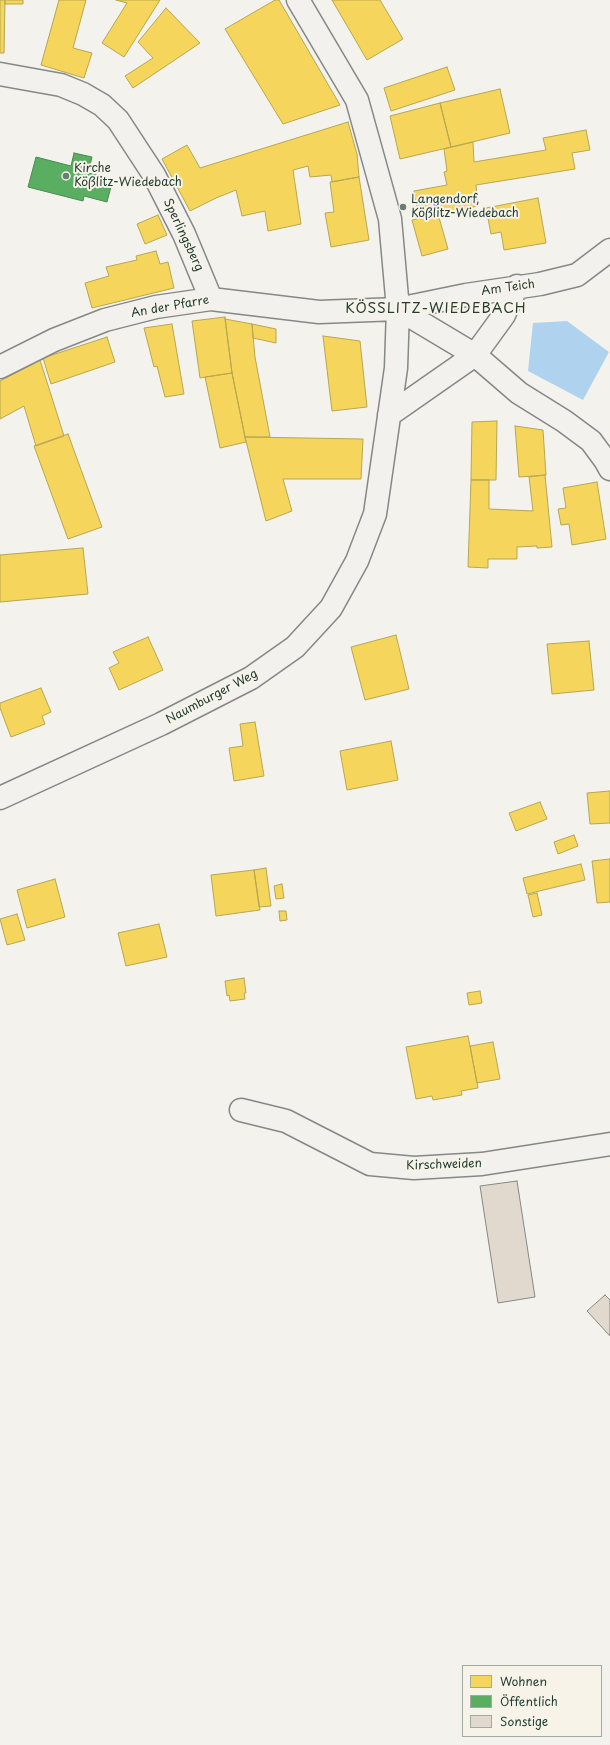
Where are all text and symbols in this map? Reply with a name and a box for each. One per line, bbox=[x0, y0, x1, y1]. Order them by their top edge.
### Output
place label: Kirche Kößlitz-Wiedebach bbox=[74, 162, 182, 190]
marker: Kirche Kößlitz-Wiedebach bbox=[61, 171, 71, 181]
place label: Langendorf, Kößlitz-Wiedebach bbox=[411, 193, 519, 221]
street label: Sperlingsberg bbox=[160, 196, 206, 274]
marker: Langendorf, Kößlitz-Wiedebach bbox=[398, 202, 408, 212]
street label: Am Teich bbox=[480, 277, 536, 299]
street label: An der Pfarre bbox=[130, 293, 210, 321]
district label: KÖSSLITZ-WIEDEBACH bbox=[345, 301, 527, 317]
street label: Naumburger Weg bbox=[164, 667, 260, 727]
street label: Kirschweiden bbox=[406, 1156, 482, 1174]
legend bbox=[462, 1665, 602, 1737]
text: Wohnen bbox=[500, 1672, 547, 1690]
text: Öffentlich bbox=[500, 1692, 558, 1710]
text: Sonstige bbox=[500, 1712, 548, 1730]

